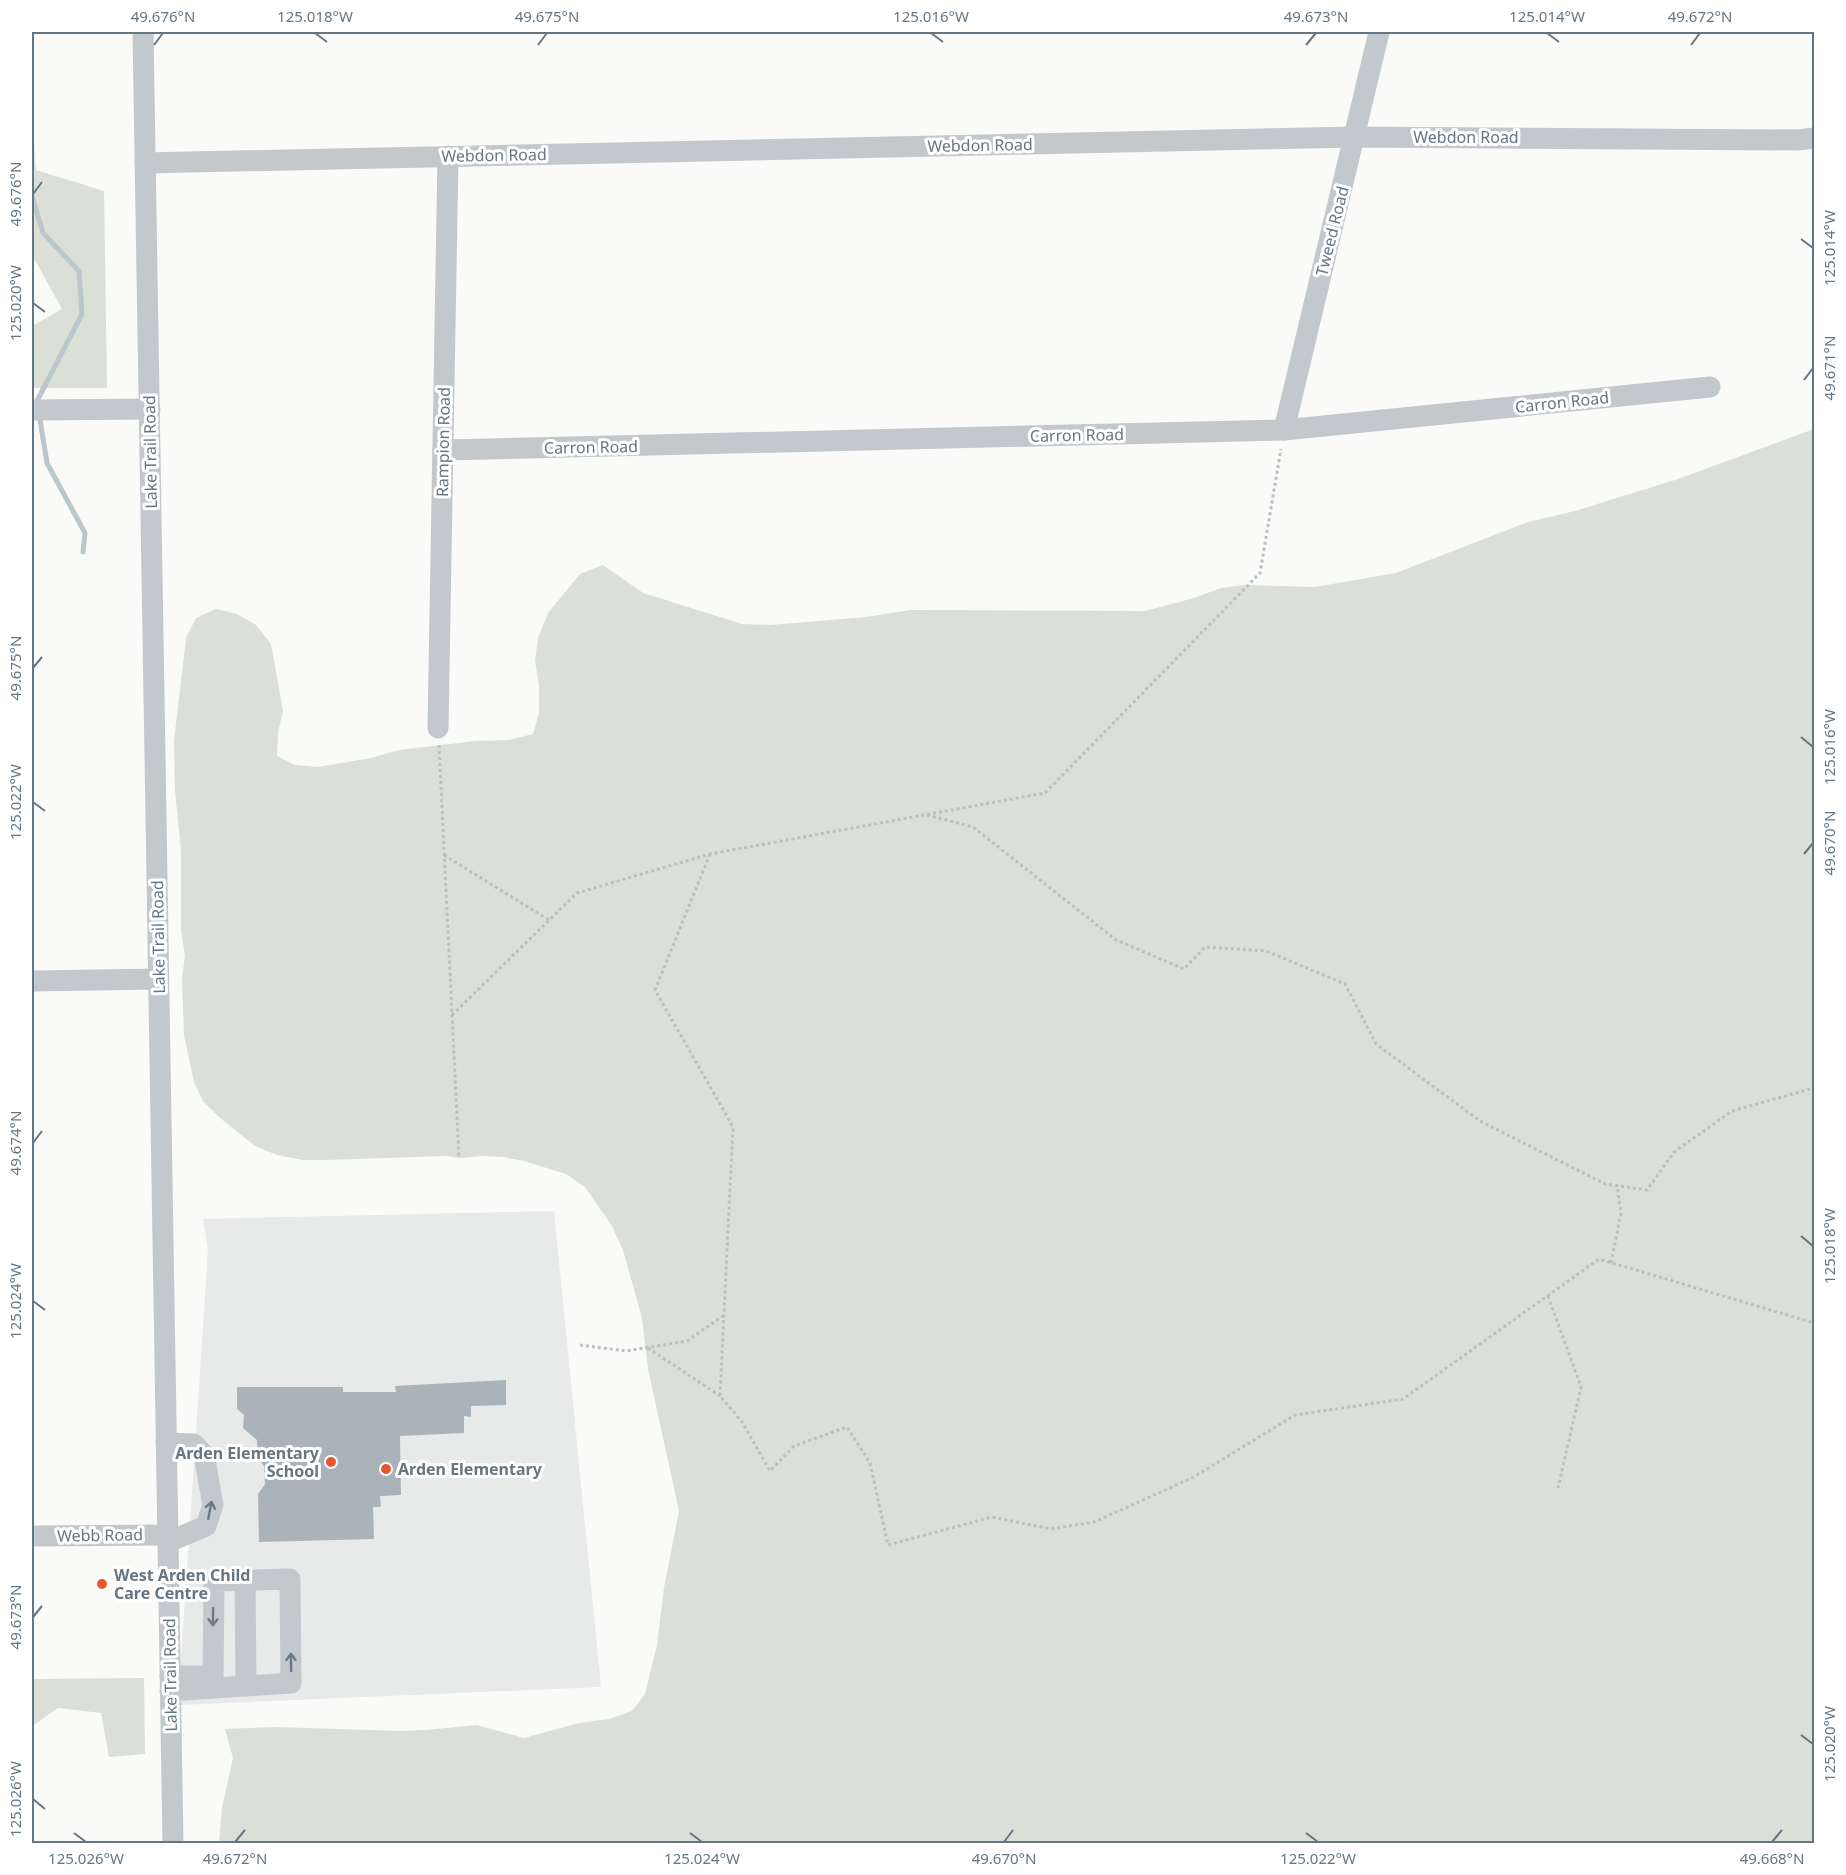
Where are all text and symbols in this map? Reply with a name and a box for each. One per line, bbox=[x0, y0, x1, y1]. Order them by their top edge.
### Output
text: 49.676°N bbox=[131, 6, 195, 26]
text: 125.018°W bbox=[277, 6, 353, 26]
text: 49.675°N bbox=[515, 6, 579, 26]
text: 125.016°W bbox=[893, 6, 969, 26]
text: 49.673°N bbox=[1284, 6, 1348, 26]
text: 125.014°W bbox=[1509, 6, 1585, 26]
text: 49.672°N bbox=[1668, 6, 1732, 26]
street label: Webdon Road bbox=[1413, 126, 1519, 148]
street label: Webdon Road bbox=[927, 133, 1033, 157]
street label: Webdon Road bbox=[441, 143, 547, 167]
text: 49.676°N bbox=[5, 162, 25, 226]
street label: Tweed Road bbox=[1310, 184, 1354, 278]
text: 125.014°W bbox=[1819, 210, 1839, 286]
text: 125.020°W bbox=[5, 265, 25, 341]
text: 49.671°N bbox=[1819, 336, 1839, 400]
street label: Carron Road bbox=[1514, 386, 1610, 418]
street label: Rampion Road bbox=[431, 387, 455, 497]
street label: Lake Trail Road bbox=[138, 395, 162, 509]
street label: Carron Road bbox=[1030, 423, 1124, 447]
street label: Carron Road bbox=[544, 435, 638, 459]
text: 49.675°N bbox=[5, 636, 25, 700]
text: 125.016°W bbox=[1819, 709, 1839, 785]
text: 125.022°W bbox=[5, 764, 25, 840]
text: 49.670°N bbox=[1819, 811, 1839, 875]
street label: Lake Trail Road bbox=[146, 880, 170, 994]
text: 49.674°N bbox=[5, 1111, 25, 1175]
text: 125.018°W bbox=[1819, 1208, 1839, 1284]
text: 125.024°W bbox=[5, 1263, 25, 1339]
place label: Arden Elementary School bbox=[175, 1442, 320, 1482]
marker: Arden Elementary School bbox=[324, 1455, 338, 1469]
place label: Arden Elementary bbox=[398, 1458, 543, 1480]
marker: Arden Elementary bbox=[379, 1462, 393, 1476]
one-way arrow bbox=[205, 1501, 216, 1520]
street label: Webb Road bbox=[57, 1523, 143, 1547]
place label: West Arden Child Care Centre bbox=[114, 1564, 250, 1604]
marker: West Arden Child Care Centre bbox=[95, 1577, 109, 1591]
text: 49.673°N bbox=[5, 1585, 25, 1649]
one-way arrow bbox=[208, 1606, 219, 1626]
street label: Lake Trail Road bbox=[158, 1618, 182, 1732]
one-way arrow bbox=[285, 1653, 297, 1673]
text: 125.020°W bbox=[1819, 1706, 1839, 1782]
text: 125.026°W bbox=[5, 1761, 25, 1837]
text: 125.026°W bbox=[48, 1848, 124, 1868]
text: 49.672°N bbox=[203, 1848, 267, 1868]
text: 125.024°W bbox=[664, 1848, 740, 1868]
text: 49.670°N bbox=[972, 1848, 1036, 1868]
text: 125.022°W bbox=[1280, 1848, 1356, 1868]
text: 49.668°N bbox=[1740, 1848, 1804, 1868]

